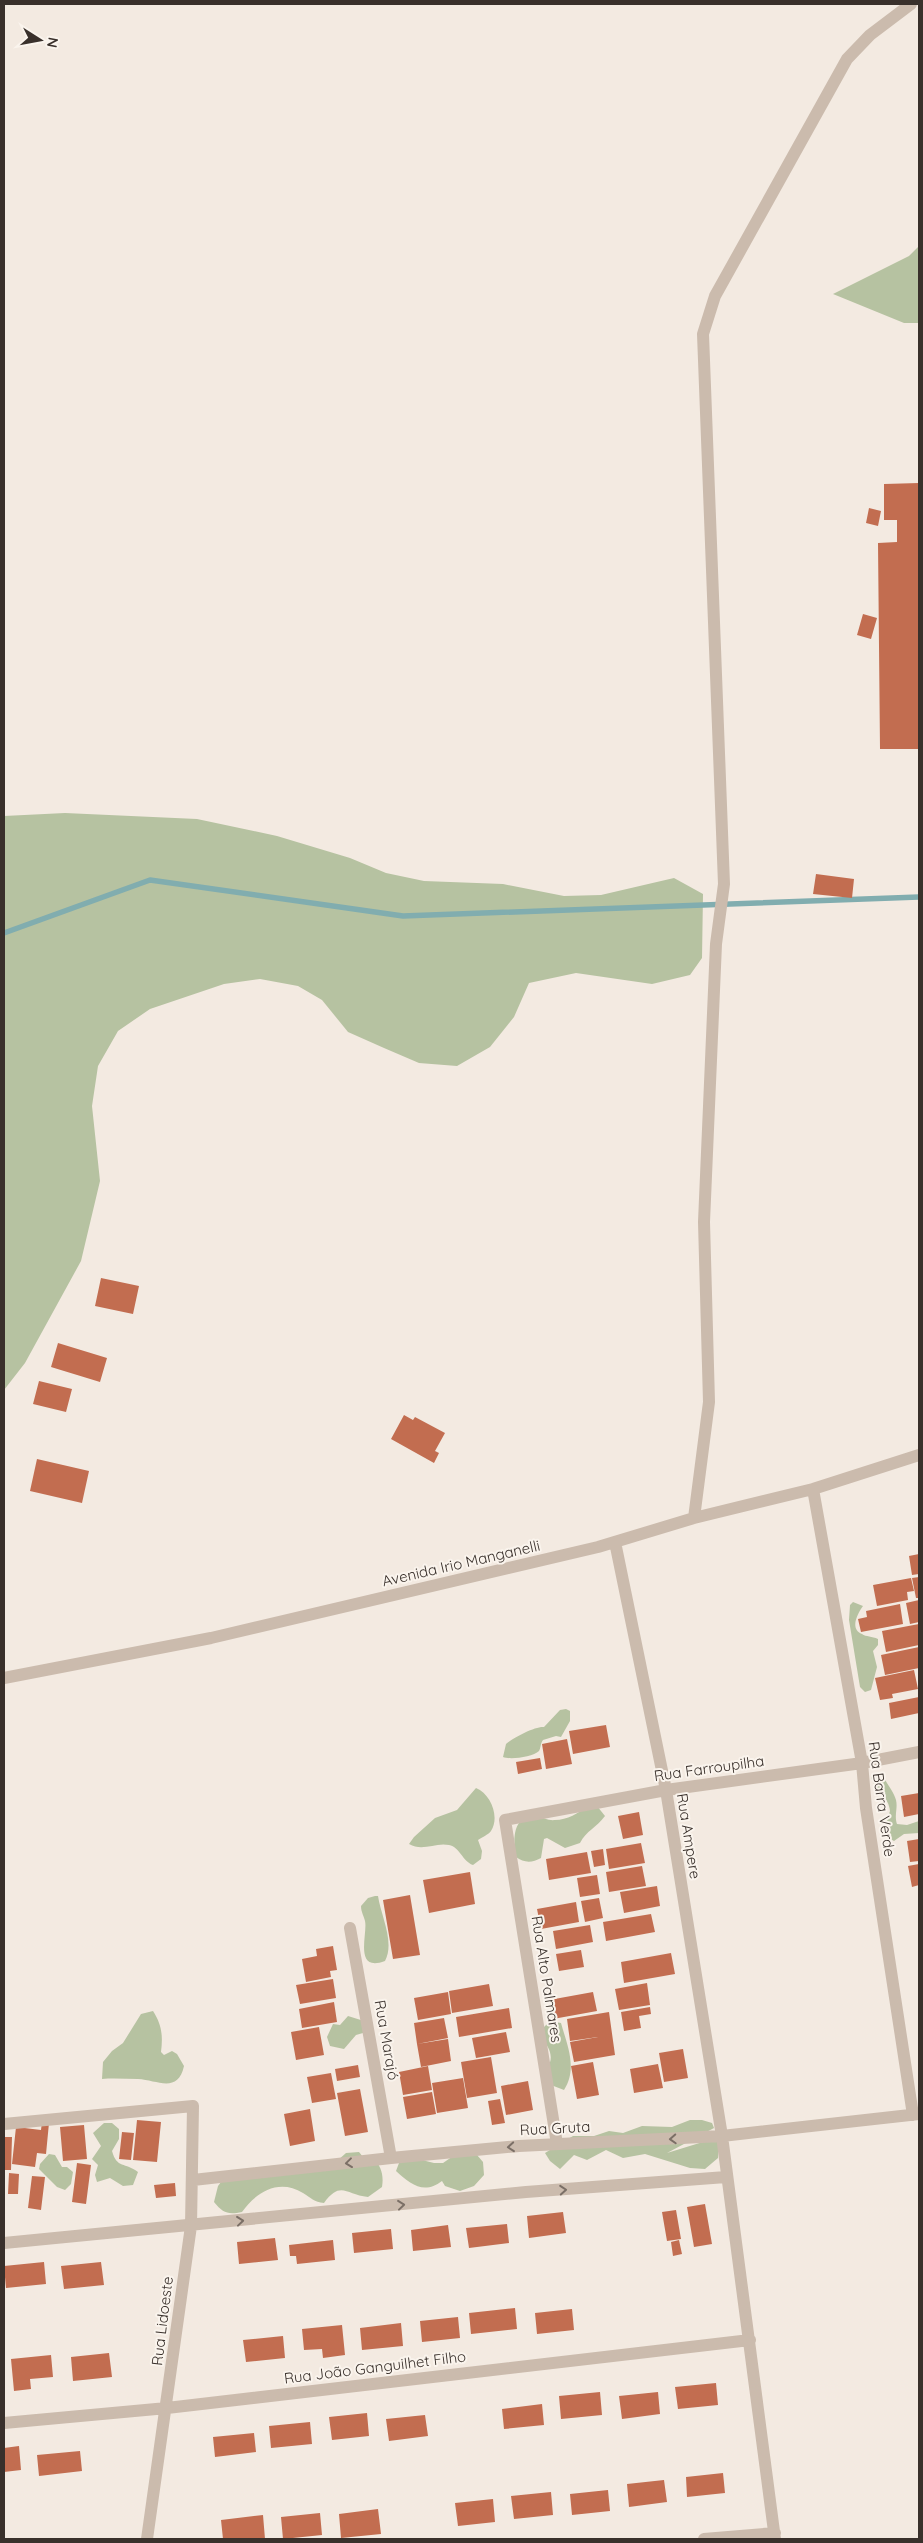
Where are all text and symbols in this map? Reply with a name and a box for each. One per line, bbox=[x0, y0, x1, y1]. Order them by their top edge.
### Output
north arrow bbox=[15, 15, 65, 65]
text: N bbox=[43, 36, 63, 49]
street label: Avenida Irio Manganelli bbox=[380, 1536, 542, 1590]
street label: Rua Barra Verde bbox=[865, 1740, 899, 1858]
street label: Rua Farroupilha bbox=[653, 1751, 765, 1785]
street label: Rua Ampere bbox=[673, 1792, 705, 1880]
street label: Rua Alto Palmares bbox=[528, 1914, 566, 2044]
street label: Rua Marajó bbox=[371, 1999, 403, 2081]
street label: Rua Gruta bbox=[519, 2117, 591, 2139]
one-way arrow bbox=[669, 2133, 677, 2144]
one-way arrow bbox=[506, 2141, 514, 2152]
one-way arrow bbox=[345, 2157, 353, 2168]
one-way arrow bbox=[560, 2184, 568, 2195]
one-way arrow bbox=[398, 2200, 406, 2211]
one-way arrow bbox=[236, 2216, 244, 2227]
street label: Rua Lidoeste bbox=[147, 2275, 177, 2367]
street label: Rua João Ganguilhet Filho bbox=[283, 2346, 467, 2388]

